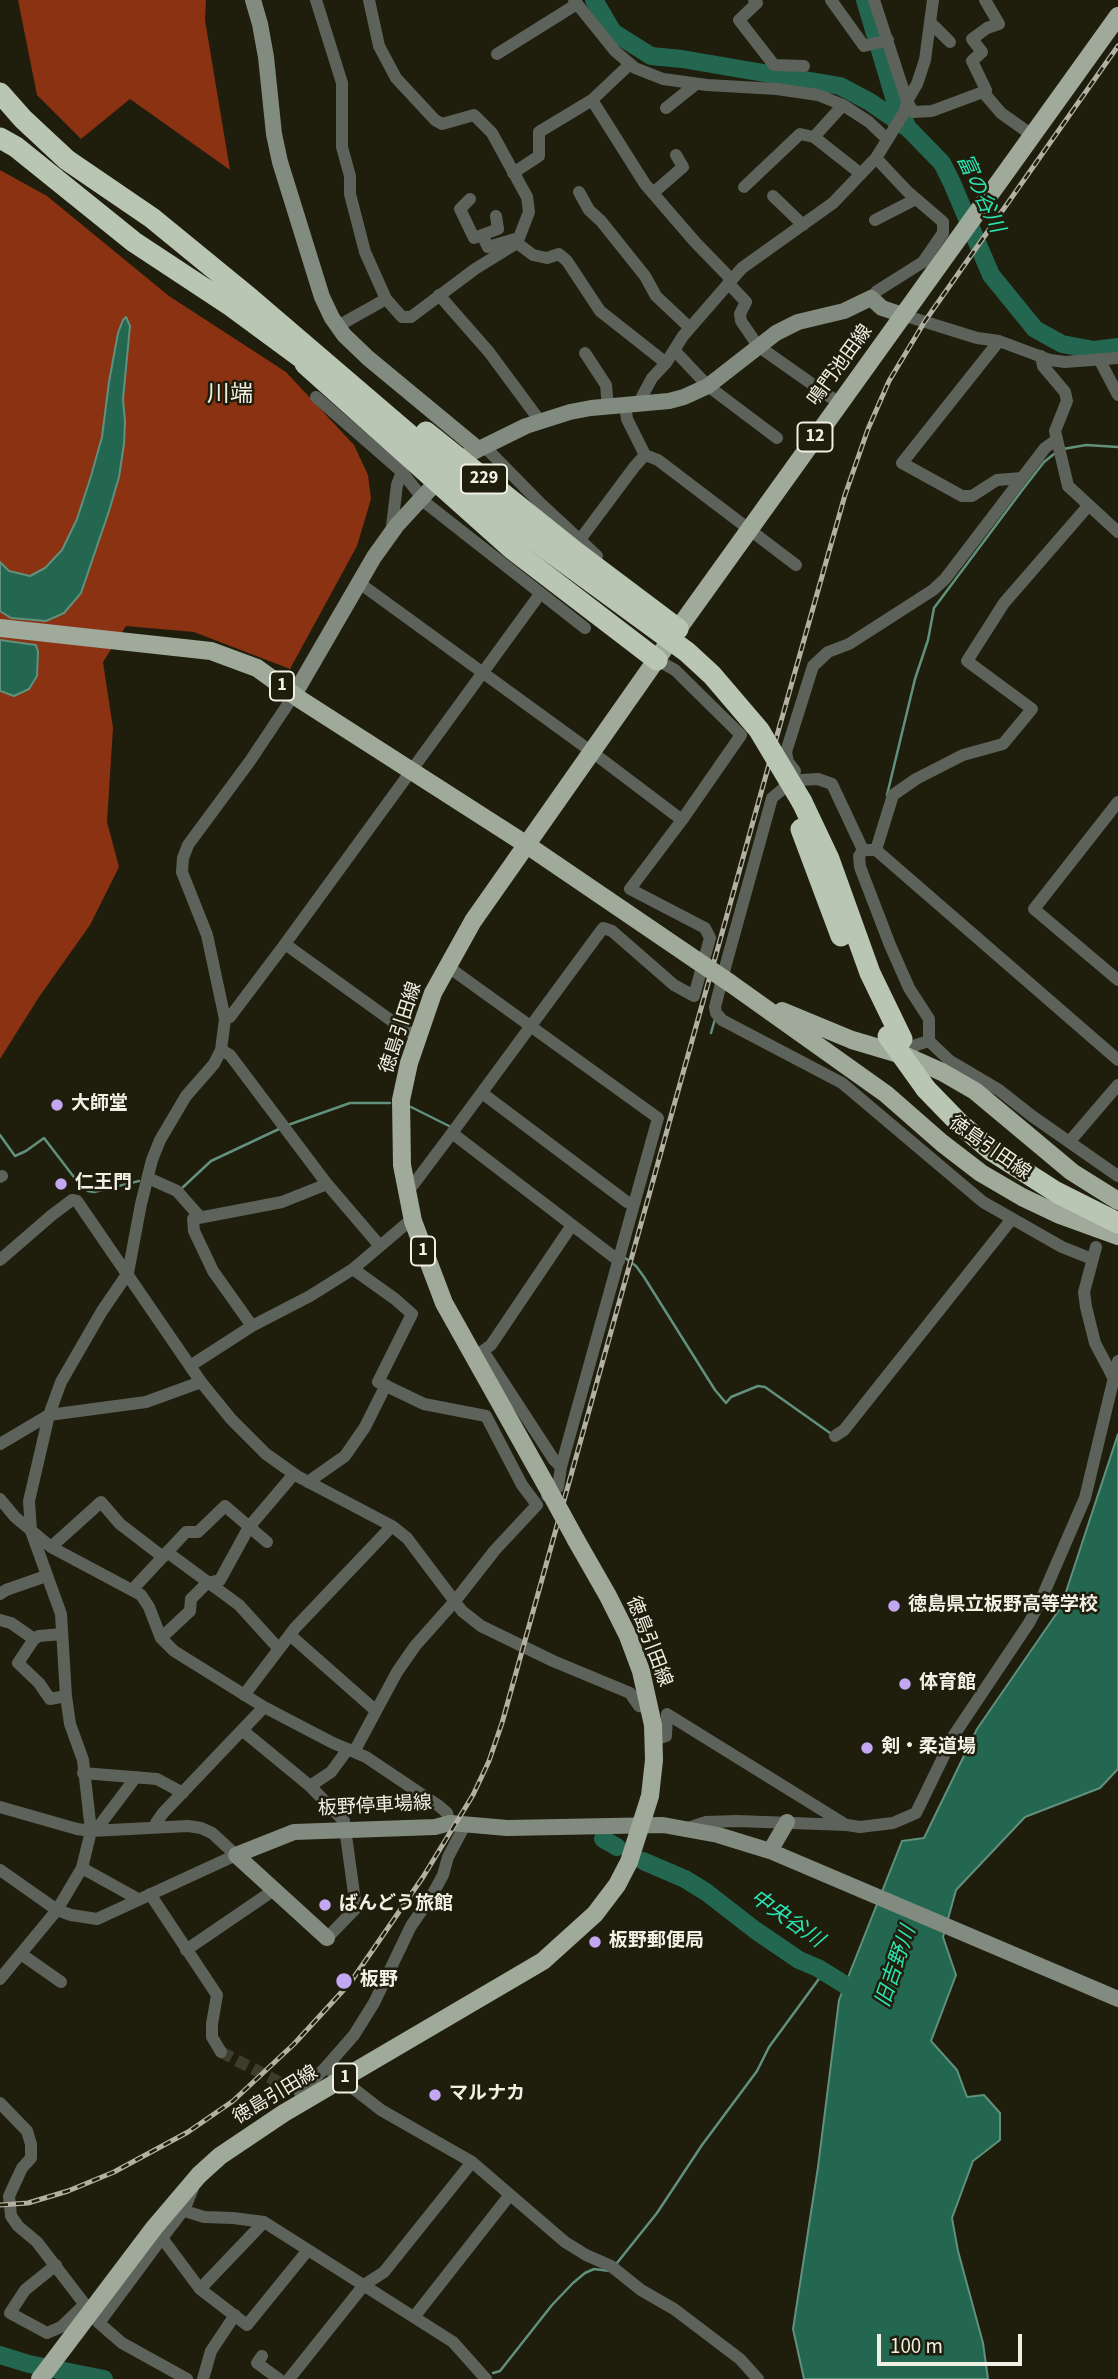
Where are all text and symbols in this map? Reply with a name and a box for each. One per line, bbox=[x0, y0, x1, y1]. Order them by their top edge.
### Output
water label: 富の谷川 bbox=[950, 151, 1008, 237]
street label: 鳴門池田線 bbox=[804, 321, 878, 411]
district label: 川端 bbox=[207, 382, 253, 410]
road number: 12 bbox=[798, 422, 832, 452]
road number: 229 bbox=[461, 464, 507, 494]
road number: 1 bbox=[270, 672, 294, 700]
street label: 徳島引田線 bbox=[376, 979, 428, 1077]
place label: 大師堂 bbox=[71, 1094, 128, 1116]
marker: 大師堂 bbox=[49, 1097, 65, 1113]
street label: 徳島引田線 bbox=[944, 1112, 1034, 1186]
place label: 仁王門 bbox=[75, 1173, 132, 1195]
marker: 仁王門 bbox=[53, 1176, 69, 1192]
road number: 1 bbox=[411, 1236, 435, 1266]
street label: 徳島引田線 bbox=[620, 1594, 676, 1690]
place label: 徳島県立板野高等学校 bbox=[908, 1595, 1098, 1617]
marker: 徳島県立板野高等学校 bbox=[886, 1598, 902, 1614]
place label: 体育館 bbox=[919, 1673, 976, 1695]
marker: 体育館 bbox=[897, 1676, 913, 1692]
place label: 剣・柔道場 bbox=[881, 1737, 976, 1759]
marker: 剣・柔道場 bbox=[859, 1740, 875, 1756]
street label: 板野停車場線 bbox=[317, 1793, 433, 1821]
water label: 中央谷川 bbox=[744, 1886, 828, 1954]
place label: ばんどう旅館 bbox=[339, 1894, 453, 1916]
marker: ばんどう旅館 bbox=[317, 1897, 333, 1913]
water label: 旧吉野川 bbox=[871, 1923, 923, 2011]
place label: 板野郵便局 bbox=[609, 1931, 704, 1953]
marker: 板野郵便局 bbox=[587, 1934, 603, 1950]
place label: 板野 bbox=[360, 1970, 398, 1992]
marker: 板野 bbox=[334, 1971, 354, 1991]
street label: 徳島引田線 bbox=[229, 2062, 323, 2130]
road number: 1 bbox=[333, 2064, 357, 2092]
place label: マルナカ bbox=[449, 2084, 525, 2106]
marker: マルナカ bbox=[427, 2087, 443, 2103]
scale bar bbox=[880, 2320, 1025, 2364]
text: 100 m bbox=[890, 2331, 943, 2361]

